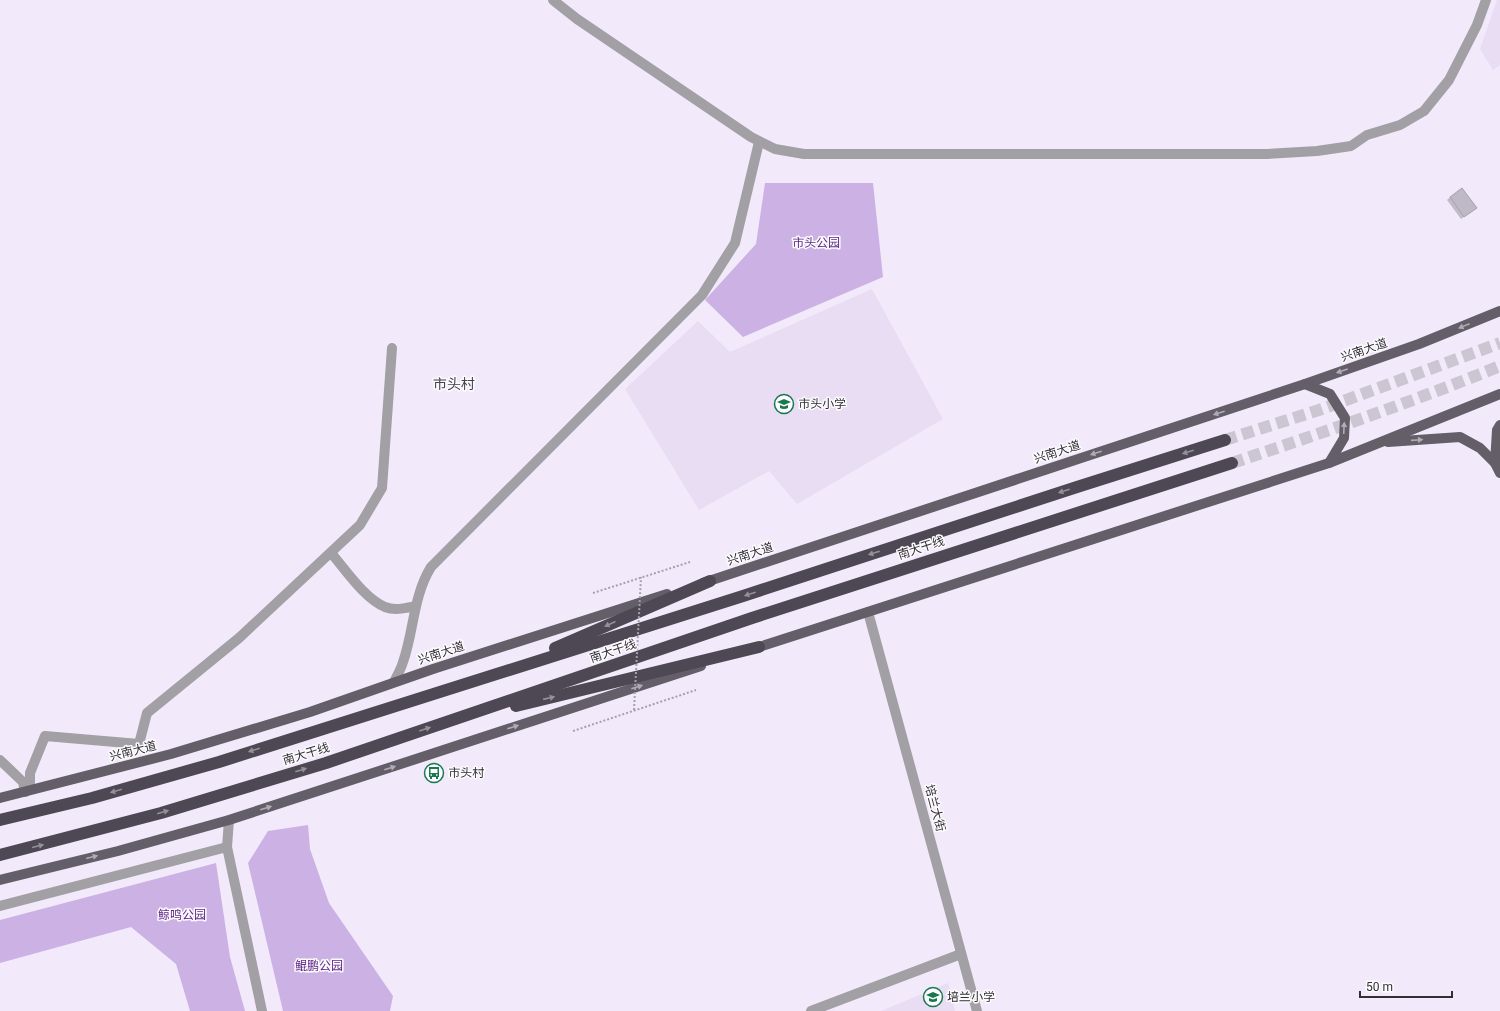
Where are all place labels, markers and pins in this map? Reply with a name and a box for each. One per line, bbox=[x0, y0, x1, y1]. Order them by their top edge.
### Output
school or university icon: 市头小学 bbox=[773, 393, 795, 415]
place label: 市头小学 bbox=[798, 397, 846, 411]
bus stop icon: 市头村 bbox=[423, 762, 445, 784]
place label: 市头村 bbox=[448, 766, 485, 780]
school or university icon: 培兰小学 bbox=[922, 986, 944, 1008]
place label: 培兰小学 bbox=[947, 990, 995, 1004]

